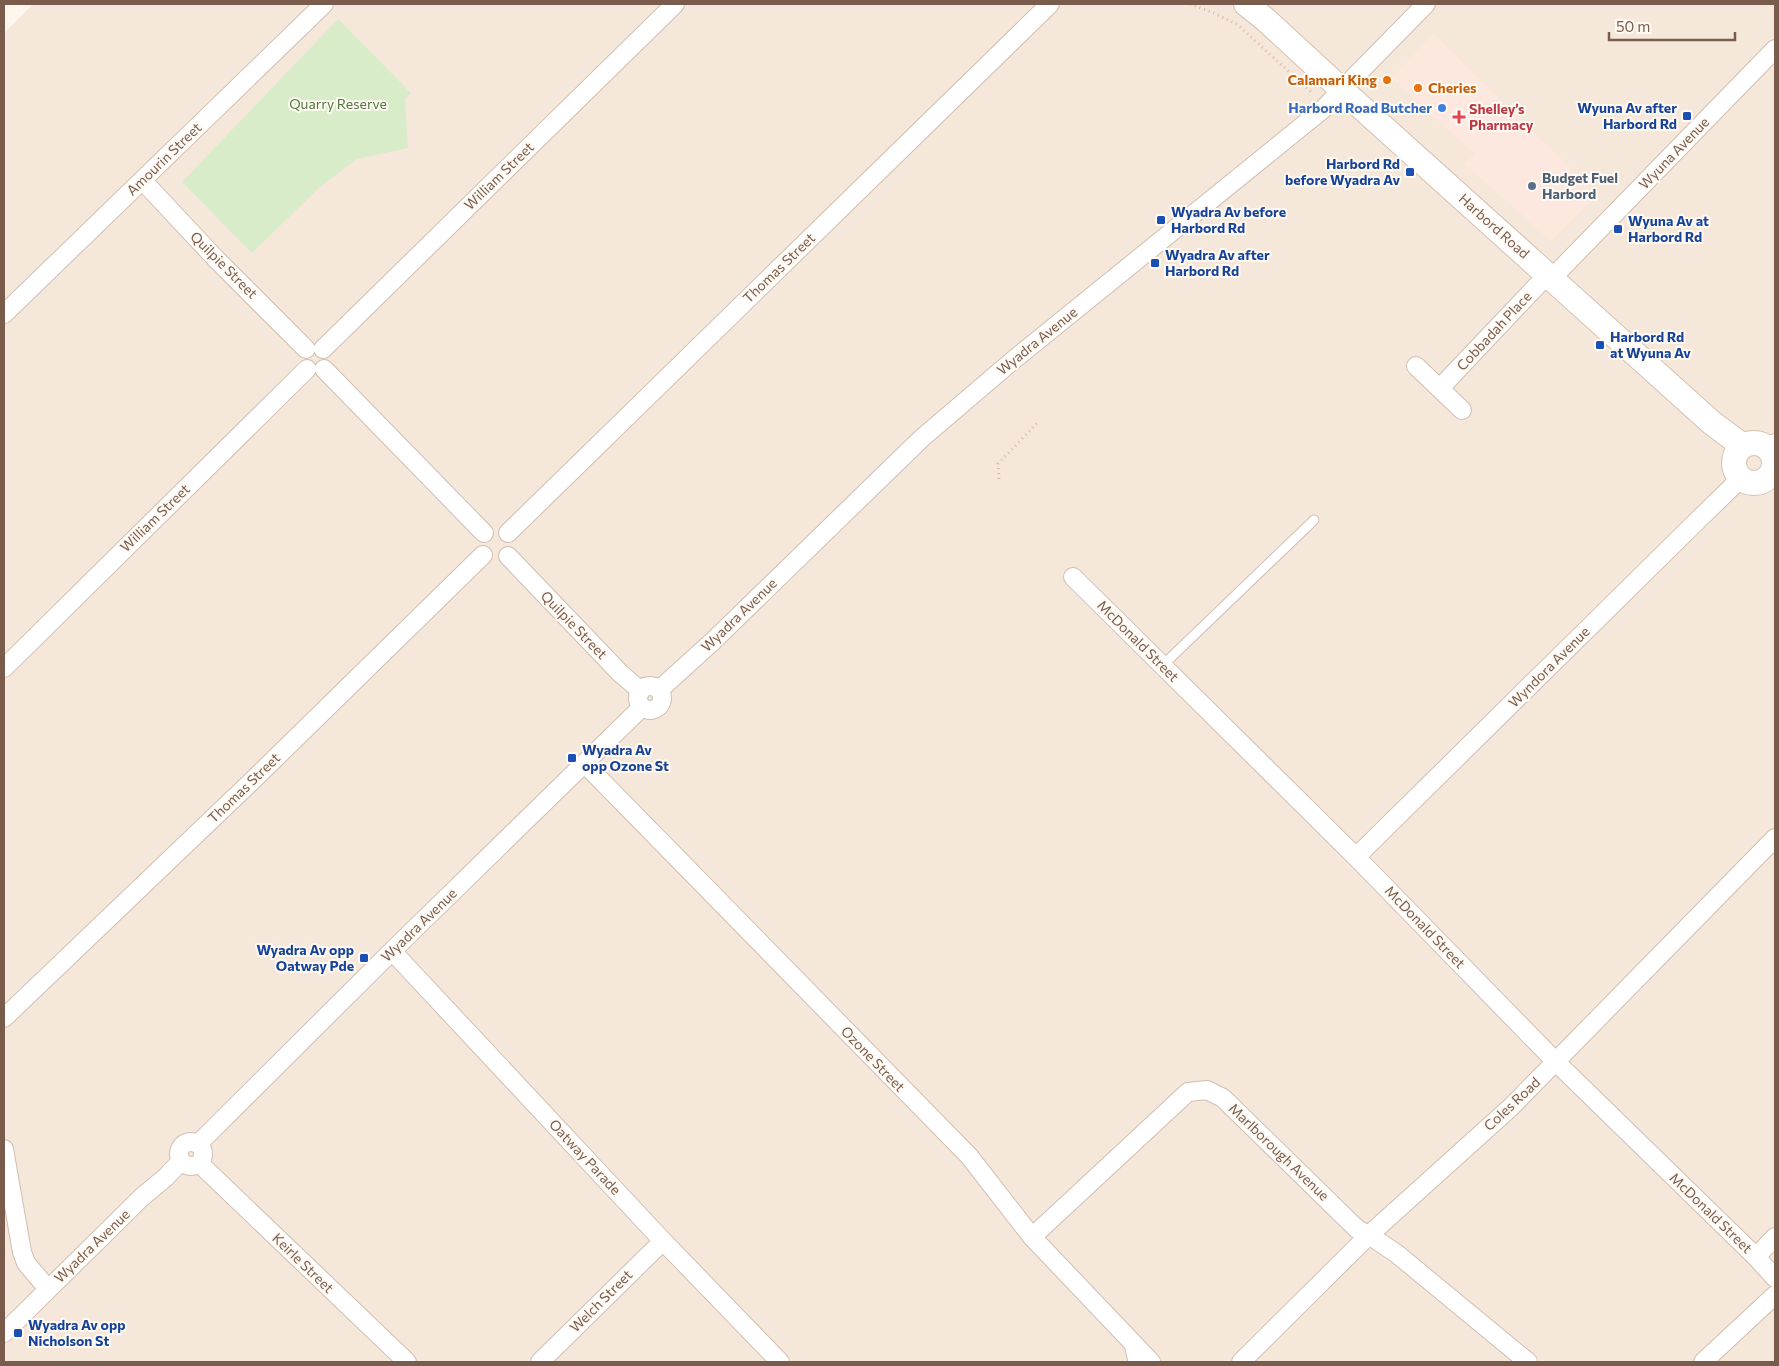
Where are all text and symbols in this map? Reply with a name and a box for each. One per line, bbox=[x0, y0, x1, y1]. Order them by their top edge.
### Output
scale bar bbox=[1609, 10, 1735, 42]
text: 50 m bbox=[1616, 17, 1650, 35]
place label: Calamari King bbox=[1287, 71, 1377, 88]
marker: Calamari King bbox=[1381, 74, 1393, 86]
place label: Cheries bbox=[1428, 79, 1477, 96]
marker: Cheries bbox=[1412, 82, 1424, 94]
park label: Quarry Reserve bbox=[289, 95, 387, 112]
place label: Harbord Road Butcher bbox=[1288, 99, 1432, 116]
place label: Wyuna Av after Harbord Rd bbox=[1577, 99, 1677, 132]
place label: Shelley’s Pharmacy bbox=[1469, 100, 1534, 133]
marker: Harbord Road Butcher bbox=[1436, 102, 1448, 114]
marker: Wyuna Av after Harbord Rd bbox=[1681, 110, 1693, 122]
marker: Shelley’s Pharmacy bbox=[1453, 111, 1465, 123]
street label: Wyuna Avenue bbox=[1635, 113, 1712, 192]
street label: Amourin Street bbox=[123, 118, 205, 199]
street label: William Street bbox=[460, 138, 537, 213]
place label: Harbord Rd before Wyadra Av bbox=[1285, 155, 1400, 188]
marker: Harbord Rd before Wyadra Av bbox=[1404, 166, 1416, 178]
place label: Budget Fuel Harbord bbox=[1542, 169, 1618, 202]
marker: Budget Fuel Harbord bbox=[1526, 180, 1538, 192]
street label: Harbord Road bbox=[1456, 190, 1533, 262]
place label: Wyadra Av before Harbord Rd bbox=[1171, 203, 1286, 236]
place label: Wyuna Av at Harbord Rd bbox=[1628, 212, 1709, 245]
marker: Wyadra Av before Harbord Rd bbox=[1155, 214, 1167, 226]
marker: Wyuna Av at Harbord Rd bbox=[1612, 223, 1624, 235]
street label: Quilpie Street bbox=[187, 228, 262, 302]
street label: Thomas Street bbox=[739, 229, 818, 306]
place label: Wyadra Av after Harbord Rd bbox=[1165, 246, 1270, 279]
marker: Wyadra Av after Harbord Rd bbox=[1149, 257, 1161, 269]
street label: Cobbadah Place bbox=[1453, 288, 1535, 374]
street label: Wyadra Avenue bbox=[993, 303, 1080, 378]
place label: Harbord Rd at Wyuna Av bbox=[1610, 328, 1691, 361]
marker: Harbord Rd at Wyuna Av bbox=[1594, 339, 1606, 351]
street label: William Street bbox=[116, 480, 193, 555]
street label: Wyadra Avenue bbox=[697, 574, 780, 655]
street label: Quilpie Street bbox=[538, 587, 611, 662]
street label: McDonald Street bbox=[1094, 596, 1183, 685]
street label: Wyndora Avenue bbox=[1505, 623, 1593, 711]
place label: Wyadra Av opp Ozone St bbox=[582, 741, 669, 774]
street label: Thomas Street bbox=[204, 749, 283, 826]
marker: Wyadra Av opp Ozone St bbox=[566, 752, 578, 764]
street label: McDonald Street bbox=[1382, 882, 1469, 972]
street label: Wyadra Avenue bbox=[377, 884, 460, 965]
place label: Wyadra Av opp Oatway Pde bbox=[256, 941, 354, 974]
marker: Wyadra Av opp Oatway Pde bbox=[358, 952, 370, 964]
street label: Ozone Street bbox=[838, 1022, 909, 1095]
street label: Coles Road bbox=[1480, 1073, 1543, 1134]
street label: Marlborough Avenue bbox=[1226, 1099, 1333, 1204]
street label: Oatway Parade bbox=[546, 1115, 625, 1198]
street label: McDonald Street bbox=[1667, 1169, 1756, 1257]
street label: Wyadra Avenue bbox=[50, 1205, 133, 1286]
street label: Keirle Street bbox=[269, 1229, 338, 1296]
street label: Welch Street bbox=[566, 1266, 636, 1335]
place label: Wyadra Av opp Nicholson St bbox=[28, 1316, 126, 1349]
marker: Wyadra Av opp Nicholson St bbox=[12, 1327, 24, 1339]

